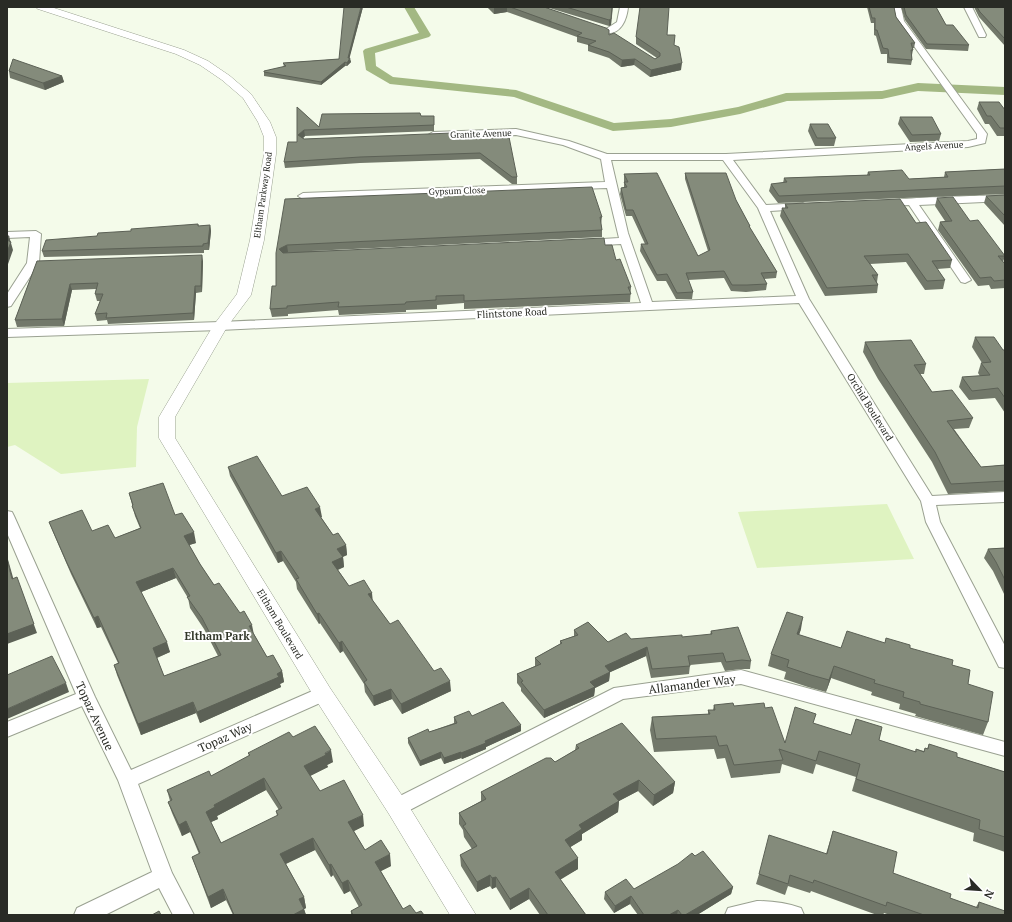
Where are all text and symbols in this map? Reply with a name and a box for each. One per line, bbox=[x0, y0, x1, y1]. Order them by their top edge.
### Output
street label: Granite Avenue bbox=[450, 127, 512, 141]
street label: Angels Avenue bbox=[904, 138, 964, 154]
street label: Eltham Parkway Road bbox=[251, 151, 275, 239]
street label: Gypsum Close bbox=[428, 184, 486, 198]
street label: Flintstone Road bbox=[477, 305, 548, 321]
street label: Orchid Boulevard bbox=[844, 371, 896, 444]
street label: Eltham Boulevard bbox=[254, 587, 306, 662]
district label: Eltham Park bbox=[184, 629, 250, 643]
street label: Allamander Way bbox=[648, 671, 737, 697]
street label: Topaz Avenue bbox=[73, 679, 117, 753]
street label: Topaz Way bbox=[196, 718, 255, 756]
north arrow bbox=[960, 870, 1000, 910]
text: N bbox=[981, 887, 997, 902]

